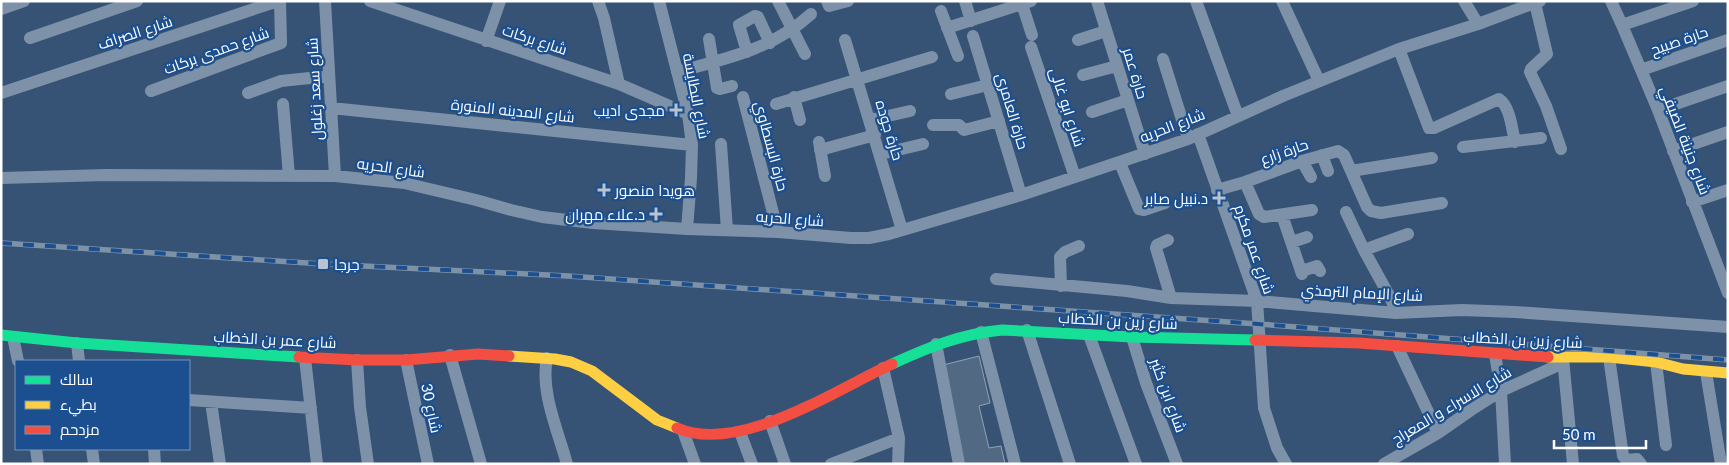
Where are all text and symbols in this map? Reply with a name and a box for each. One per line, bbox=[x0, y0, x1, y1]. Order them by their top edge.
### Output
street label: شارع الصراف bbox=[95, 11, 176, 55]
street label: شارع بركات bbox=[499, 20, 570, 61]
street label: حارة صبيح bbox=[1648, 22, 1711, 61]
street label: شارع حمدى بركات bbox=[161, 23, 272, 80]
street label: شارع سعد زغلول bbox=[302, 37, 329, 141]
street label: حارة عمر bbox=[1118, 44, 1152, 101]
street label: شارع البطايسة bbox=[677, 52, 714, 141]
street label: شارع ابو غالى bbox=[1044, 65, 1089, 150]
street label: حارة العامرى bbox=[991, 71, 1033, 152]
street label: شارع جنينة الضيفي bbox=[1653, 83, 1715, 198]
street label: شارع المدينه المنورة bbox=[450, 95, 576, 128]
street label: حارة جوده bbox=[871, 98, 908, 163]
street label: حارة البسطاوي bbox=[748, 99, 793, 194]
place label: مجدى اديب bbox=[593, 101, 665, 121]
marker: مجدى اديب bbox=[669, 103, 683, 117]
street label: شارع الحريه bbox=[1137, 104, 1208, 148]
street label: حارة زارع bbox=[1258, 134, 1311, 170]
street label: شارع الحريه bbox=[355, 153, 426, 184]
place label: هويدا منصور bbox=[614, 181, 695, 200]
marker: هويدا منصور bbox=[597, 183, 611, 197]
place label: د.نبيل صابر bbox=[1144, 189, 1208, 209]
marker: د.نبيل صابر bbox=[1212, 191, 1226, 205]
street label: شارع عمر مكرم bbox=[1228, 202, 1279, 297]
place label: د.علاء مهران bbox=[565, 205, 645, 225]
marker: د.علاء مهران bbox=[649, 207, 663, 221]
street label: شارع الحريه bbox=[755, 207, 825, 232]
place label: جرجا bbox=[334, 255, 360, 274]
marker: جرجا bbox=[316, 257, 330, 271]
street label: شارع الإمام الترمذي bbox=[1300, 280, 1423, 308]
street label: شارع زين بن الخطاب bbox=[1058, 308, 1178, 335]
street label: شارع عمر بن الخطاب bbox=[213, 327, 337, 354]
street label: شارع زين بن الخطاب bbox=[1463, 327, 1583, 354]
street label: شارع ابن كثير bbox=[1144, 354, 1191, 436]
legend bbox=[15, 360, 190, 450]
street label: شارع الاسراء و المعراج bbox=[1388, 362, 1516, 450]
text: سالك bbox=[60, 370, 93, 388]
street label: شارع 30 bbox=[415, 382, 446, 435]
text: بطيء bbox=[60, 395, 97, 417]
scale bar bbox=[1554, 418, 1646, 450]
text: مزدحم bbox=[60, 420, 100, 440]
text: 50 m bbox=[1562, 425, 1596, 443]

